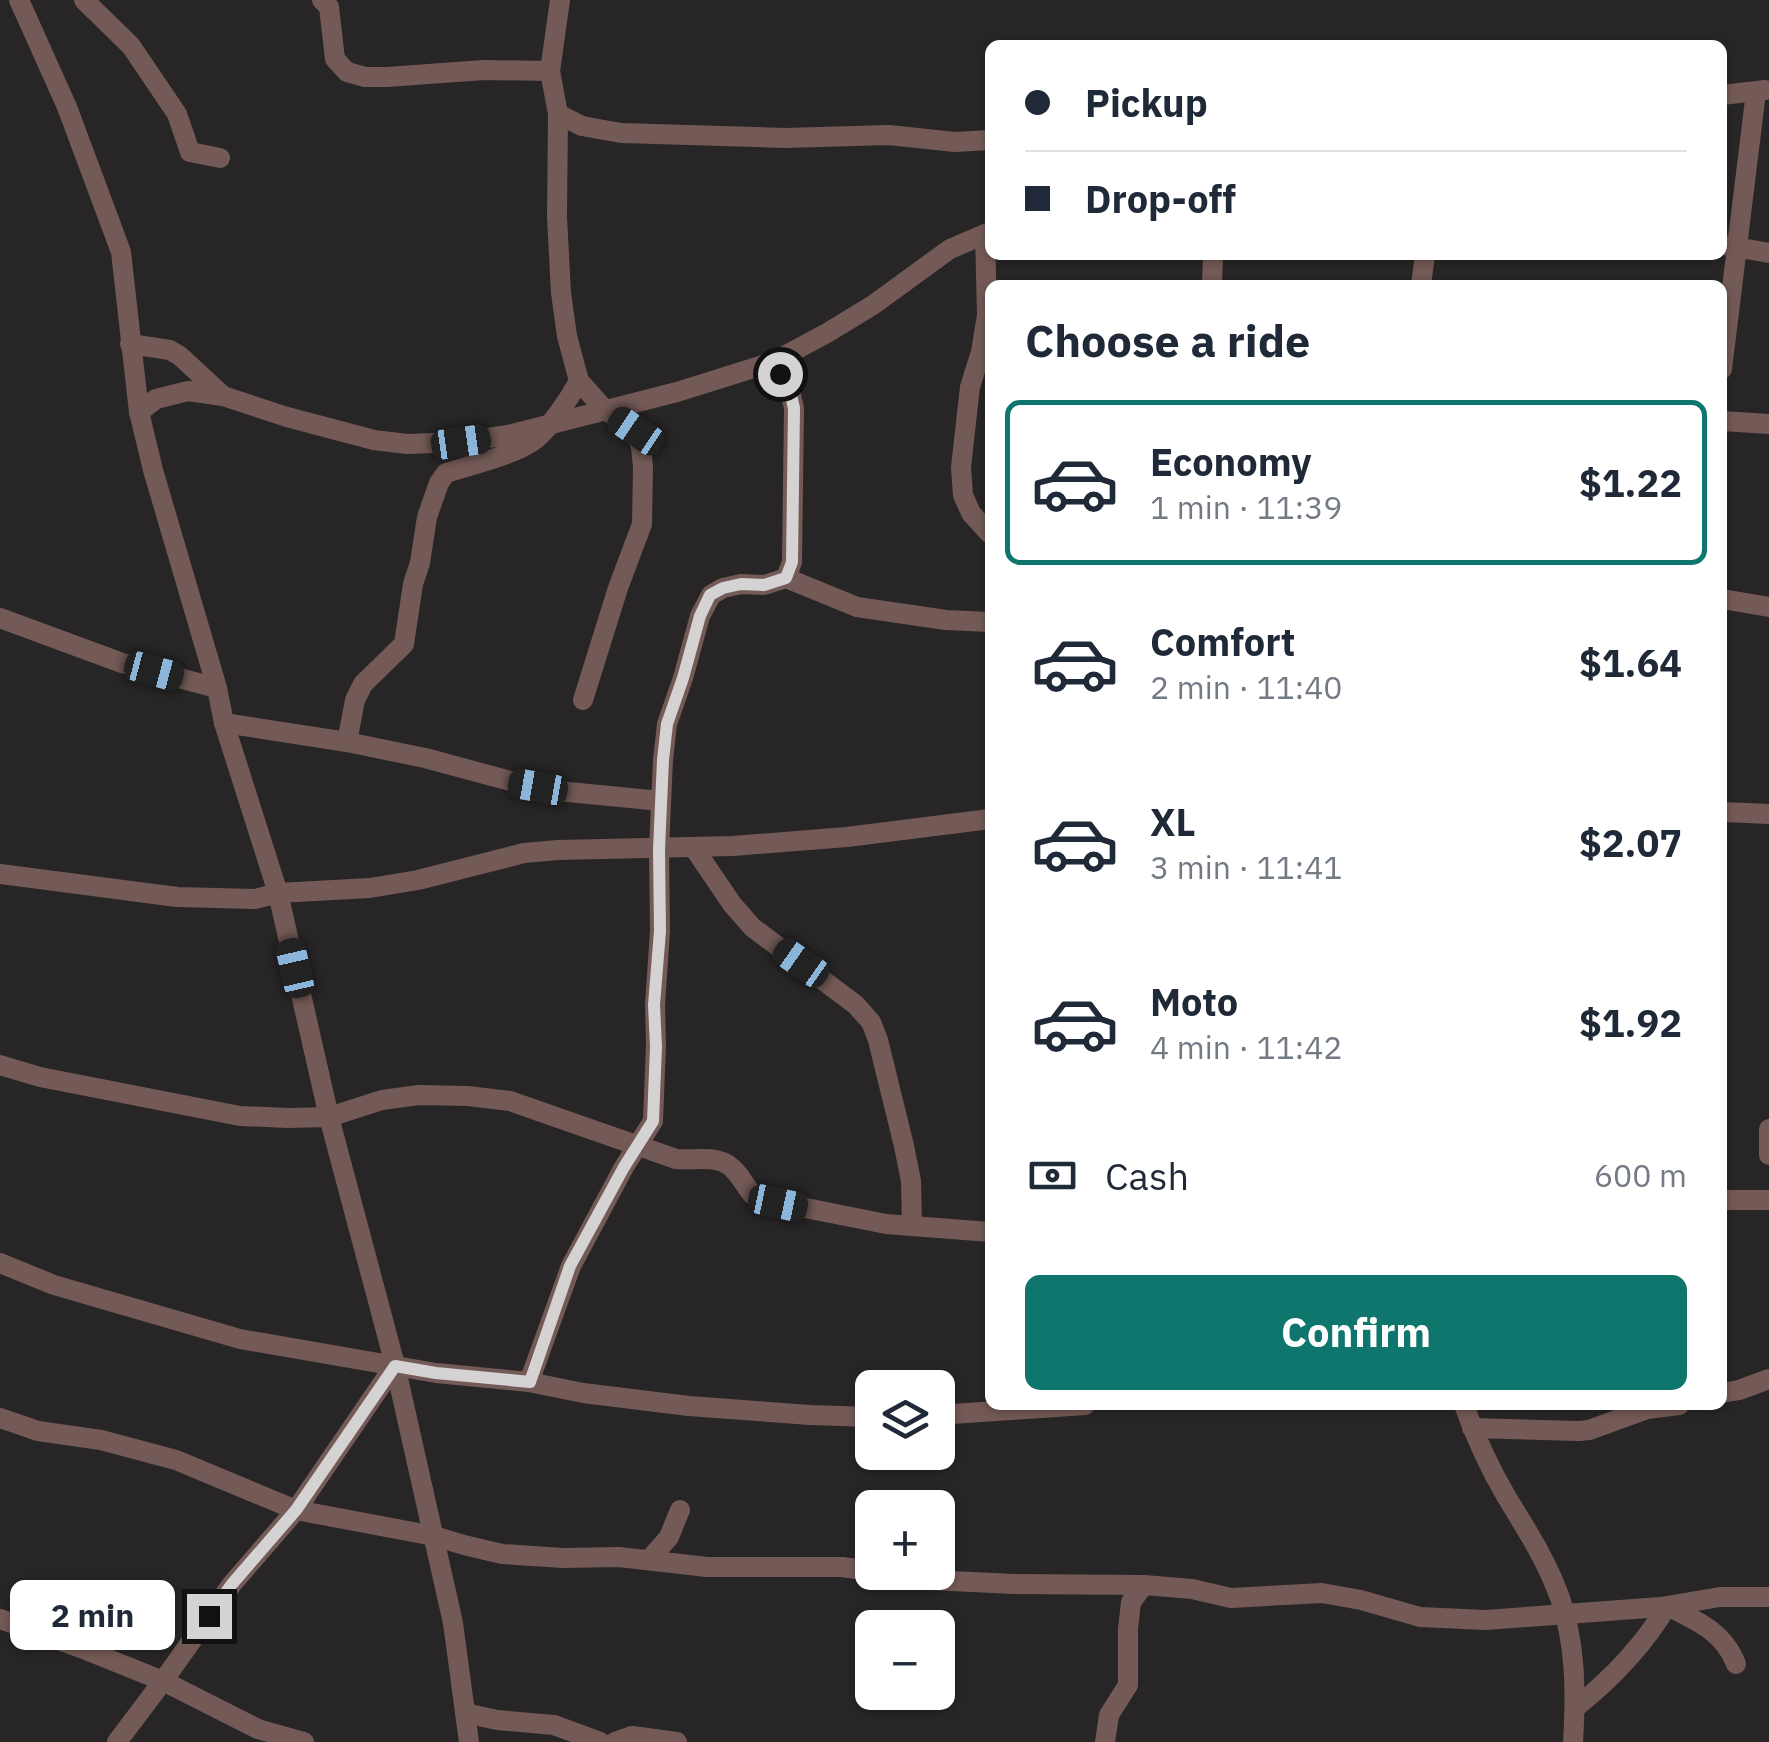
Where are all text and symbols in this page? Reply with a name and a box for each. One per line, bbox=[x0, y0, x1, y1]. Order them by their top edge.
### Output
text: Pickup bbox=[1085, 78, 1208, 127]
text: Drop-off bbox=[1085, 174, 1236, 223]
text: Choose a ride bbox=[1025, 311, 1310, 369]
route start bbox=[758, 352, 803, 397]
car bbox=[603, 402, 669, 460]
car bbox=[429, 423, 493, 461]
text: Economy bbox=[1150, 437, 1312, 486]
icon: car bbox=[1030, 438, 1120, 528]
text: $1.22 bbox=[1579, 458, 1682, 507]
text: 1 min · 11:39 bbox=[1150, 486, 1343, 528]
text: Comfort bbox=[1150, 617, 1295, 666]
icon: car bbox=[1030, 618, 1120, 708]
text: $1.64 bbox=[1579, 638, 1682, 687]
car bbox=[121, 649, 187, 693]
text: 2 min · 11:40 bbox=[1150, 666, 1343, 708]
car bbox=[506, 767, 570, 807]
text: XL bbox=[1150, 797, 1196, 846]
icon: car bbox=[1030, 798, 1120, 888]
text: $2.07 bbox=[1579, 818, 1682, 867]
text: 3 min · 11:41 bbox=[1150, 846, 1343, 888]
car bbox=[768, 934, 834, 992]
car bbox=[274, 935, 316, 1001]
text: Moto bbox=[1150, 977, 1238, 1026]
icon: car bbox=[1030, 978, 1120, 1068]
text: $1.92 bbox=[1579, 998, 1682, 1047]
text: 4 min · 11:42 bbox=[1150, 1026, 1343, 1068]
icon: cash bbox=[1025, 1148, 1080, 1203]
text: Cash bbox=[1105, 1151, 1189, 1200]
text: 600 m bbox=[1594, 1154, 1687, 1196]
car bbox=[746, 1182, 810, 1224]
button: Confirm bbox=[1025, 1275, 1687, 1390]
map controls bbox=[855, 1370, 955, 1710]
button: layers bbox=[855, 1370, 955, 1470]
button: + bbox=[855, 1490, 955, 1590]
callout: 2 min bbox=[9, 1581, 174, 1651]
text: 2 min bbox=[51, 1594, 134, 1636]
route end bbox=[187, 1594, 232, 1639]
button: − bbox=[855, 1610, 955, 1710]

